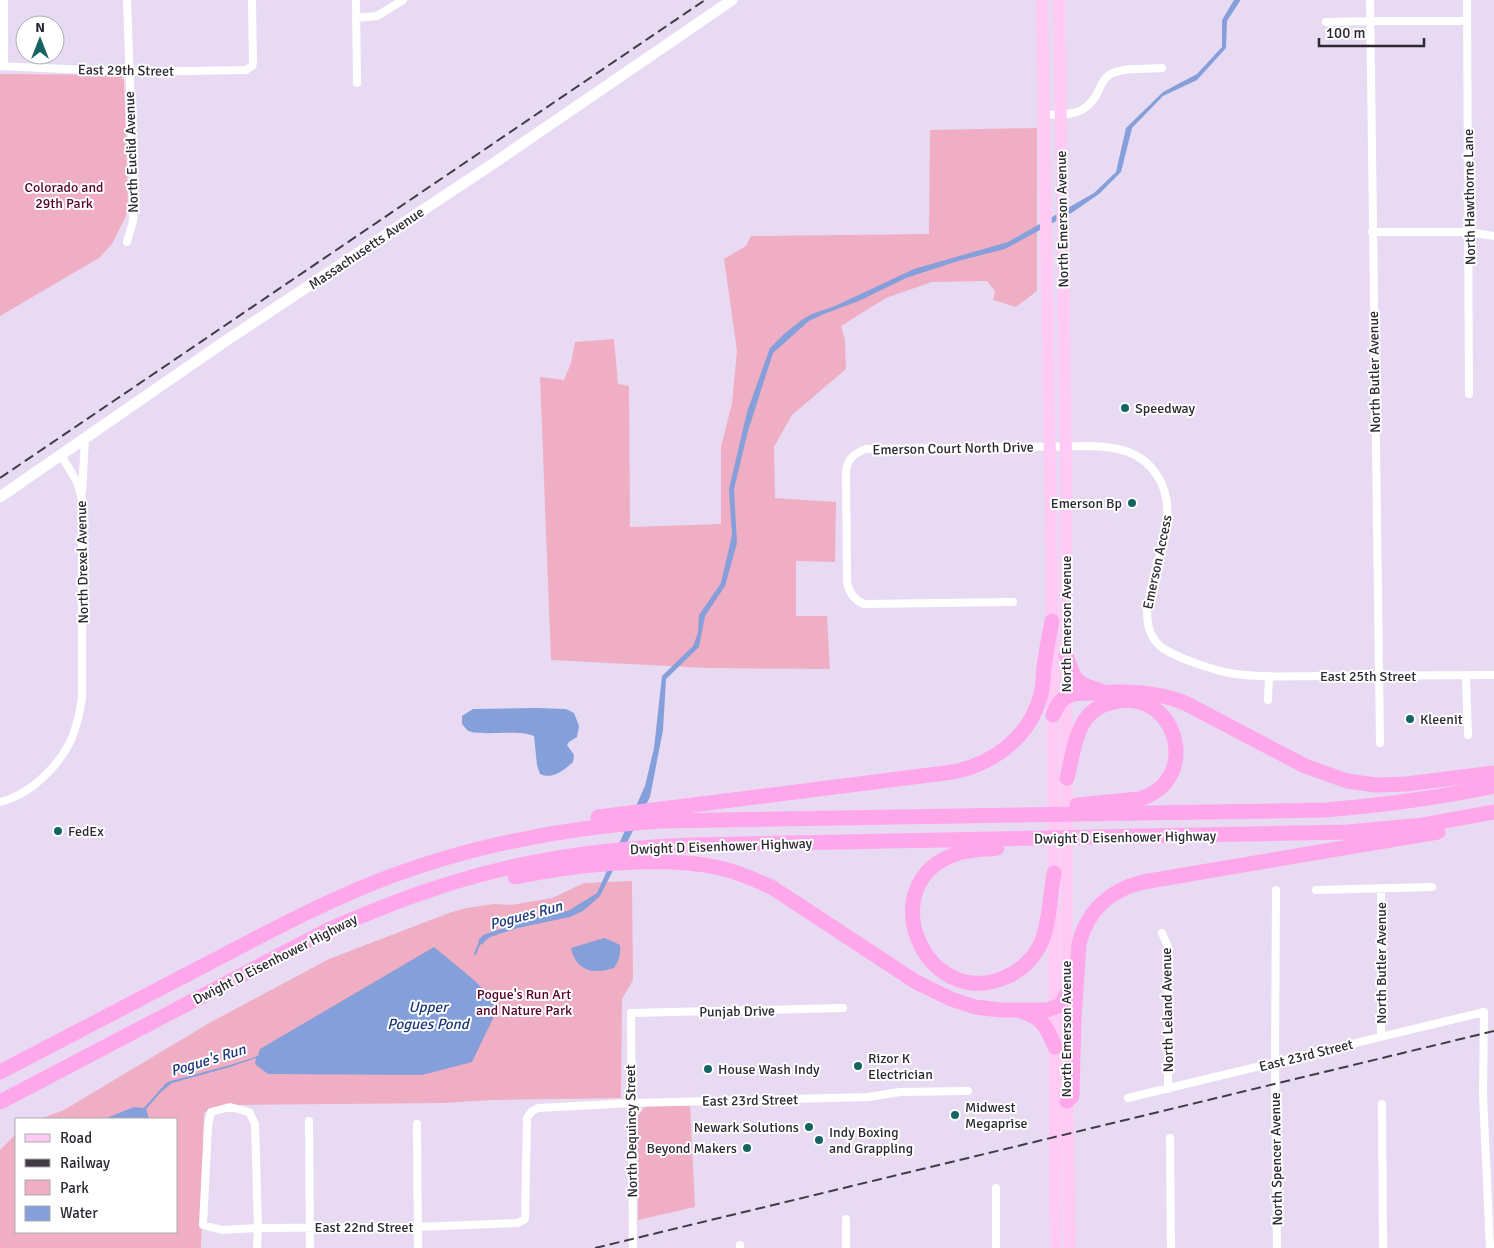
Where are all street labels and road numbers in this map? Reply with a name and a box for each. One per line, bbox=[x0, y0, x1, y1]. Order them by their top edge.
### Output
street label: East 29th Street bbox=[78, 61, 174, 80]
street label: North Euclid Avenue bbox=[121, 91, 142, 213]
street label: North Hawthorne Lane bbox=[1460, 129, 1479, 265]
street label: North Emerson Avenue bbox=[1053, 150, 1072, 288]
street label: Massachusetts Avenue bbox=[305, 203, 427, 293]
street label: North Butler Avenue bbox=[1365, 311, 1384, 433]
street label: Emerson Court North Drive bbox=[872, 439, 1034, 458]
street label: North Drexel Avenue bbox=[73, 500, 92, 624]
street label: Emerson Access bbox=[1139, 513, 1176, 611]
street label: North Emerson Avenue bbox=[1058, 556, 1075, 693]
street label: East 25th Street bbox=[1320, 668, 1416, 685]
street label: Dwight D Eisenhower Highway bbox=[1034, 827, 1217, 848]
street label: Dwight D Eisenhower Highway bbox=[630, 835, 813, 858]
street label: North Butler Avenue bbox=[1373, 902, 1390, 1024]
street label: Dwight D Eisenhower Highway bbox=[190, 910, 361, 1008]
street label: North Leland Avenue bbox=[1158, 947, 1177, 1073]
street label: North Emerson Avenue bbox=[1058, 961, 1075, 1098]
street label: Punjab Drive bbox=[699, 1002, 775, 1021]
street label: East 23rd Street bbox=[1257, 1036, 1355, 1075]
street label: North Dequincy Street bbox=[622, 1064, 641, 1198]
street label: East 23rd Street bbox=[702, 1091, 798, 1110]
street label: North Spencer Avenue bbox=[1267, 1092, 1286, 1226]
street label: East 22nd Street bbox=[315, 1219, 413, 1236]

